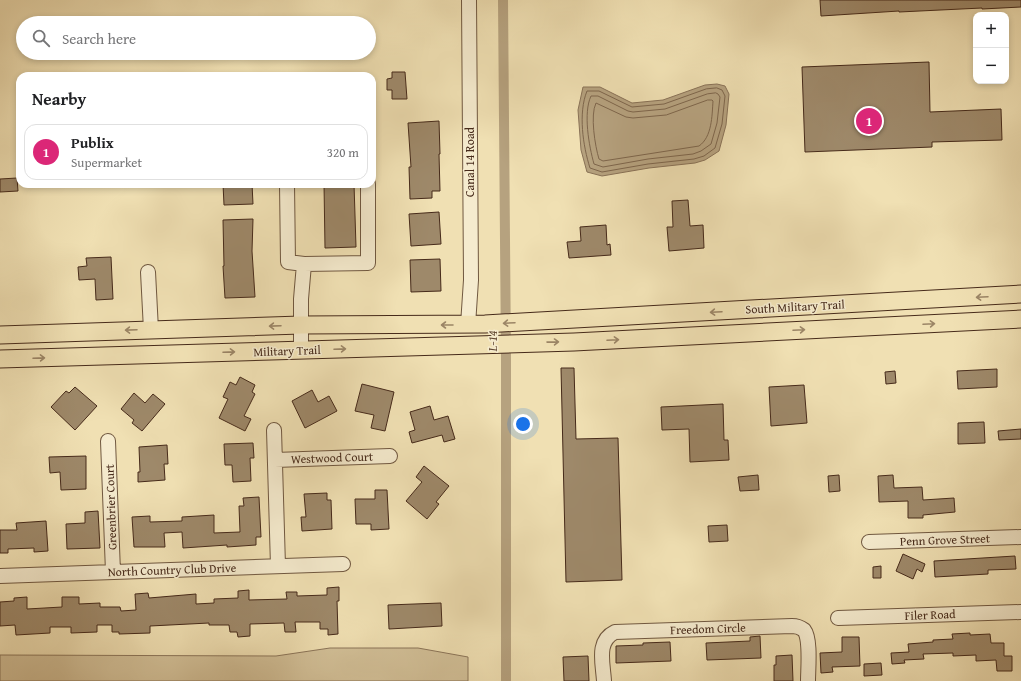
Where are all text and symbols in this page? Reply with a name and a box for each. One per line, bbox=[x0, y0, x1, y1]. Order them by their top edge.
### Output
map controls bbox=[973, 12, 1009, 84]
button: + bbox=[973, 12, 1009, 48]
search box bbox=[16, 16, 376, 60]
icon: search bbox=[30, 27, 52, 49]
text: Search here bbox=[62, 28, 136, 49]
button: − bbox=[973, 48, 1009, 84]
text: Nearby bbox=[32, 86, 86, 111]
pin: 1 bbox=[856, 106, 882, 136]
street label: Canal 14 Road bbox=[461, 126, 478, 197]
text: Publix bbox=[71, 132, 114, 153]
text: 1 bbox=[43, 143, 49, 162]
text: 320 m bbox=[327, 143, 359, 162]
text: Supermarket bbox=[71, 153, 142, 172]
one-way arrow bbox=[976, 293, 989, 300]
street label: South Military Trail bbox=[745, 295, 846, 318]
one-way arrow bbox=[710, 308, 723, 316]
one-way arrow bbox=[503, 319, 516, 327]
one-way arrow bbox=[922, 320, 935, 327]
one-way arrow bbox=[441, 321, 454, 329]
one-way arrow bbox=[269, 322, 282, 330]
one-way arrow bbox=[792, 326, 805, 334]
one-way arrow bbox=[125, 327, 138, 334]
water label: L-14 bbox=[483, 330, 502, 353]
one-way arrow bbox=[606, 336, 619, 343]
one-way arrow bbox=[546, 338, 559, 346]
street label: Military Trail bbox=[253, 341, 322, 360]
one-way arrow bbox=[333, 345, 346, 353]
one-way arrow bbox=[222, 348, 235, 356]
one-way arrow bbox=[32, 354, 45, 362]
your location bbox=[513, 414, 533, 434]
street label: Westwood Court bbox=[291, 448, 374, 467]
street label: Greenbrier Court bbox=[100, 463, 120, 550]
street label: Penn Grove Street bbox=[900, 529, 991, 550]
street label: North Country Club Drive bbox=[108, 559, 237, 580]
street label: Filer Road bbox=[904, 605, 956, 624]
street label: Freedom Circle bbox=[670, 619, 746, 638]

